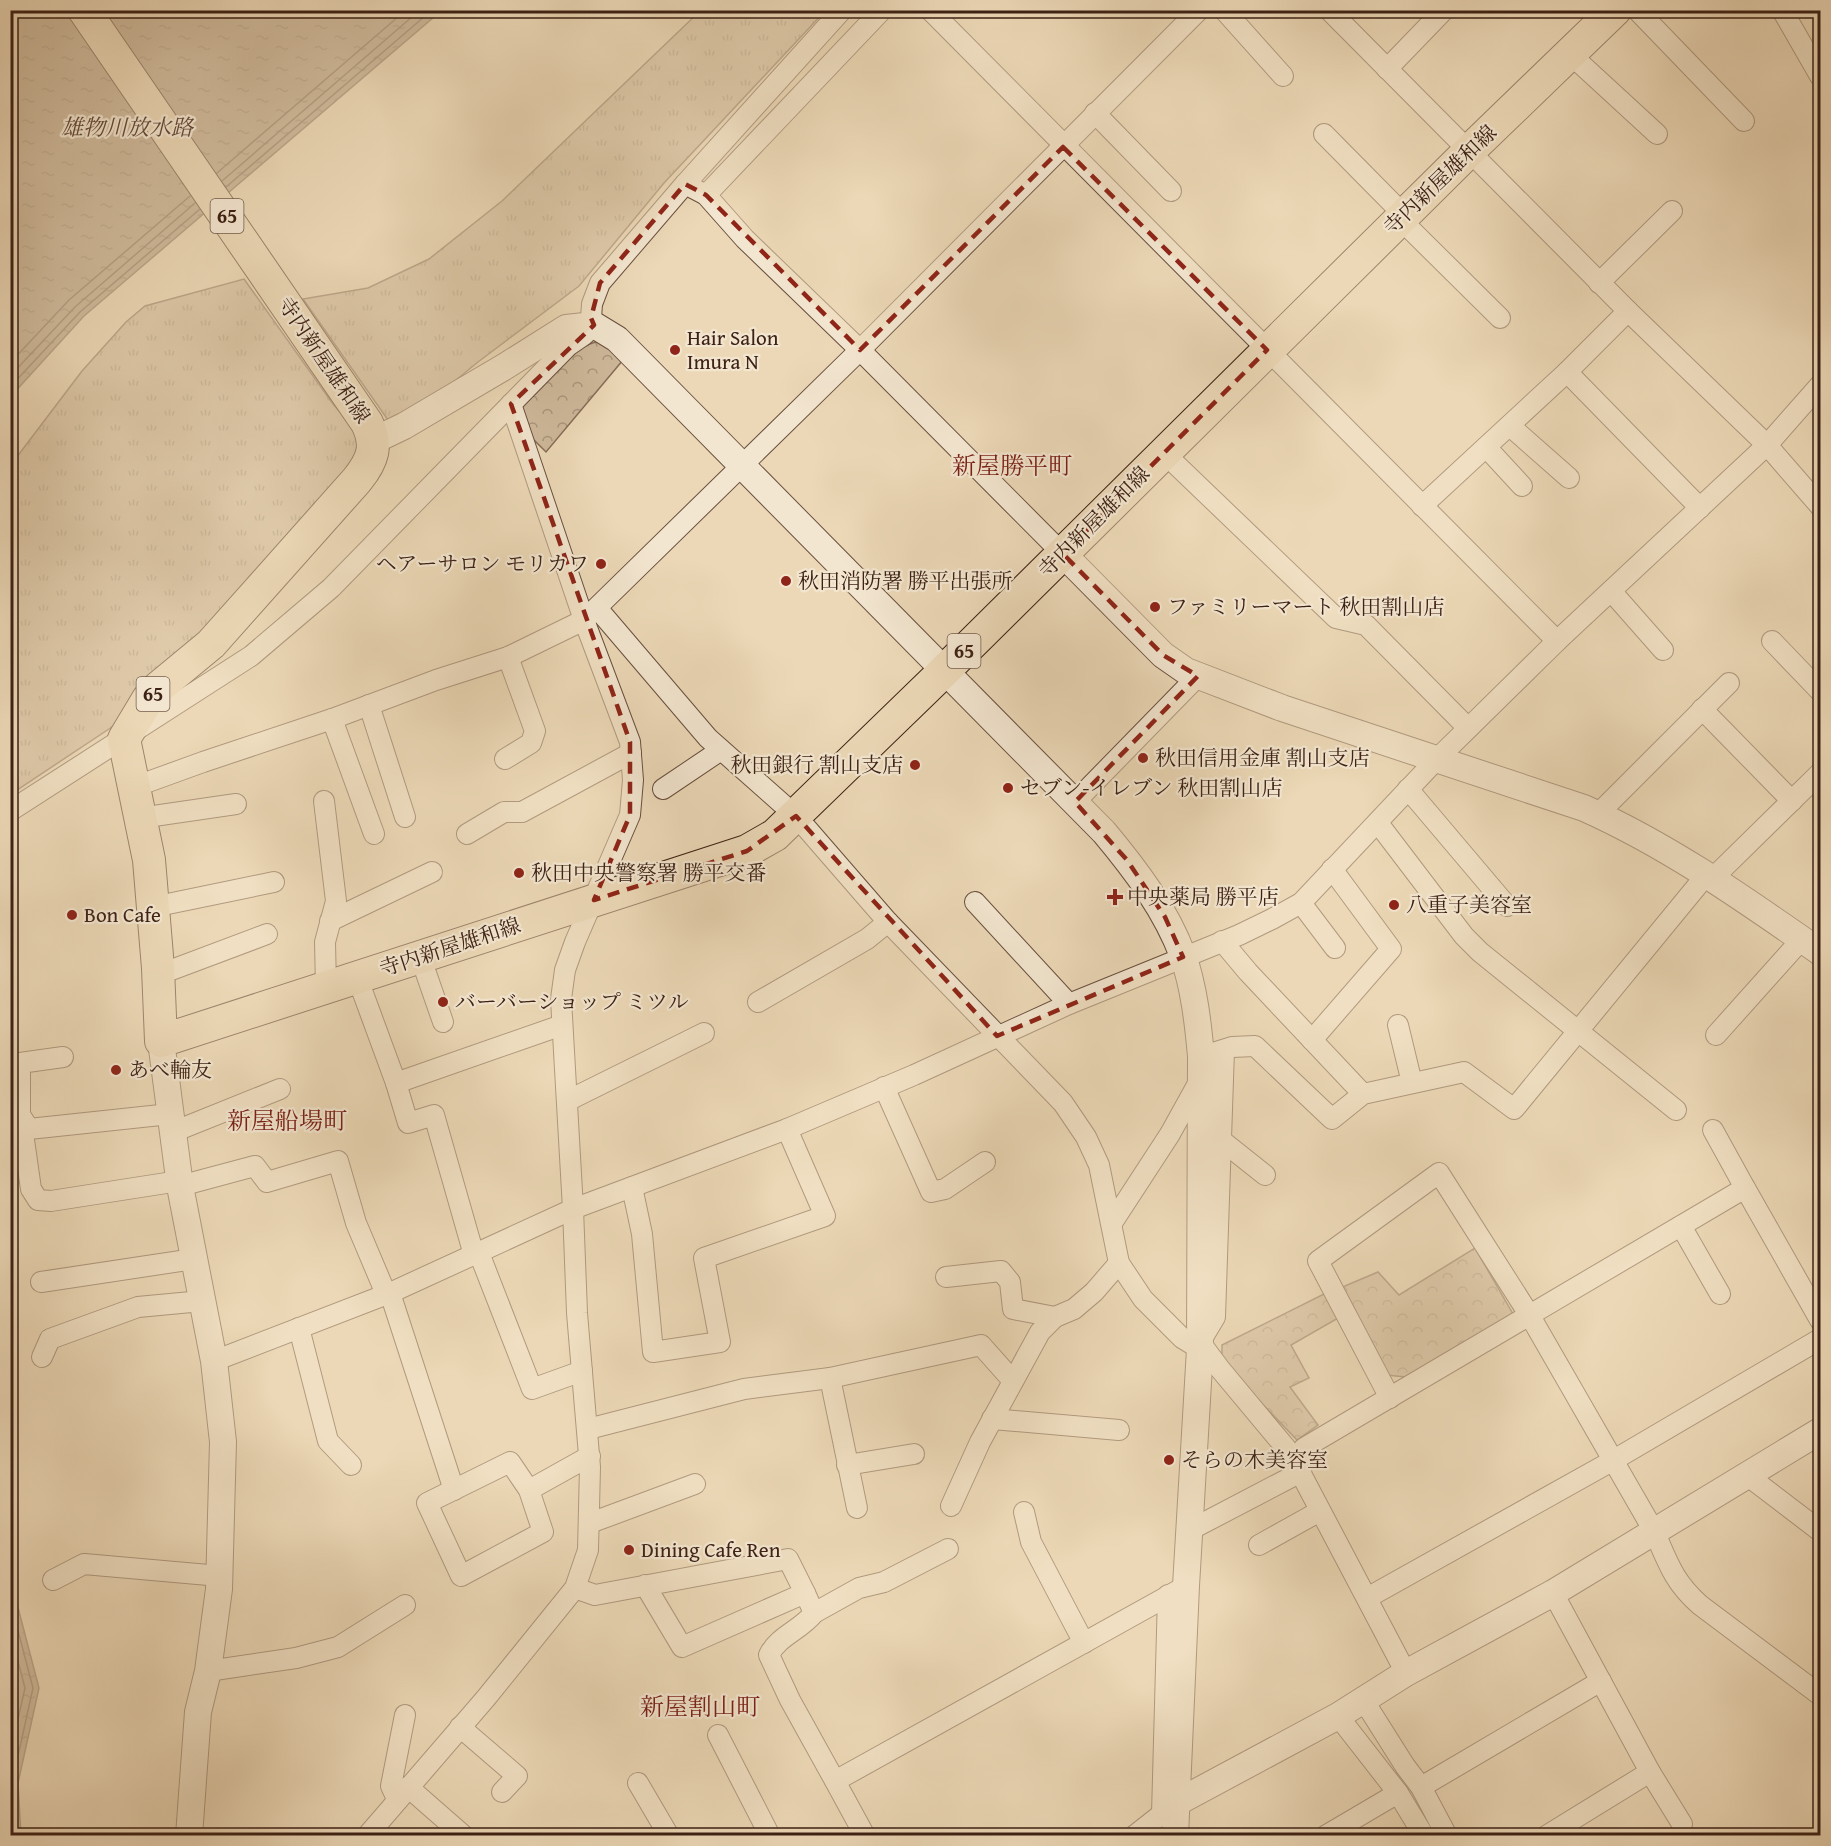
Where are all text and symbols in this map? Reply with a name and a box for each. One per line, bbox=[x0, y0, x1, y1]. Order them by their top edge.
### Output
water label: 雄物川放水路 bbox=[61, 111, 195, 143]
street label: 寺内新屋雄和線 bbox=[1376, 117, 1503, 242]
road number: 65 bbox=[210, 199, 244, 233]
street label: 寺内新屋雄和線 bbox=[270, 290, 378, 429]
place label: Hair Salon Imura N bbox=[687, 322, 779, 377]
marker: Hair Salon Imura N bbox=[668, 343, 682, 357]
district label: 新屋勝平町 bbox=[952, 448, 1072, 483]
street label: 寺内新屋雄和線 bbox=[1031, 459, 1157, 585]
place label: ヘアーサロン モリカワ bbox=[376, 548, 589, 579]
marker: ヘアーサロン モリカワ bbox=[594, 557, 608, 571]
place label: 秋田消防署 勝平出張所 bbox=[798, 565, 1013, 596]
marker: 秋田消防署 勝平出張所 bbox=[779, 574, 793, 588]
place label: ファミリーマート 秋田割山店 bbox=[1167, 591, 1444, 622]
marker: ファミリーマート 秋田割山店 bbox=[1148, 600, 1162, 614]
road number: 65 bbox=[948, 634, 980, 668]
road number: 65 bbox=[136, 677, 170, 711]
place label: 秋田信用金庫 割山支店 bbox=[1155, 742, 1370, 773]
place label: 秋田銀行 割山支店 bbox=[730, 749, 903, 780]
marker: 秋田信用金庫 割山支店 bbox=[1136, 751, 1150, 765]
marker: 秋田銀行 割山支店 bbox=[908, 758, 922, 772]
place label: セブン-イレブン 秋田割山店 bbox=[1020, 772, 1282, 803]
marker: セブン-イレブン 秋田割山店 bbox=[1001, 781, 1015, 795]
place label: 秋田中央警察署 勝平交番 bbox=[531, 857, 767, 888]
marker: 秋田中央警察署 勝平交番 bbox=[512, 866, 526, 880]
place label: 中央薬局 勝平店 bbox=[1127, 881, 1279, 912]
place label: 八重子美容室 bbox=[1406, 889, 1532, 920]
marker: 中央薬局 勝平店 bbox=[1108, 890, 1122, 904]
marker: 八重子美容室 bbox=[1387, 898, 1401, 912]
place label: Bon Cafe bbox=[84, 899, 161, 930]
marker: Bon Cafe bbox=[65, 908, 79, 922]
street label: 寺内新屋雄和線 bbox=[375, 909, 525, 984]
place label: バーバーショップ ミツル bbox=[455, 986, 689, 1017]
marker: バーバーショップ ミツル bbox=[436, 995, 450, 1009]
place label: あべ輪友 bbox=[128, 1054, 212, 1085]
marker: あべ輪友 bbox=[109, 1063, 123, 1077]
district label: 新屋船場町 bbox=[227, 1103, 347, 1138]
place label: そらの木美容室 bbox=[1181, 1444, 1328, 1475]
marker: そらの木美容室 bbox=[1162, 1453, 1176, 1467]
place label: Dining Cafe Ren bbox=[641, 1534, 781, 1565]
marker: Dining Cafe Ren bbox=[622, 1543, 636, 1557]
district label: 新屋割山町 bbox=[640, 1689, 760, 1724]

